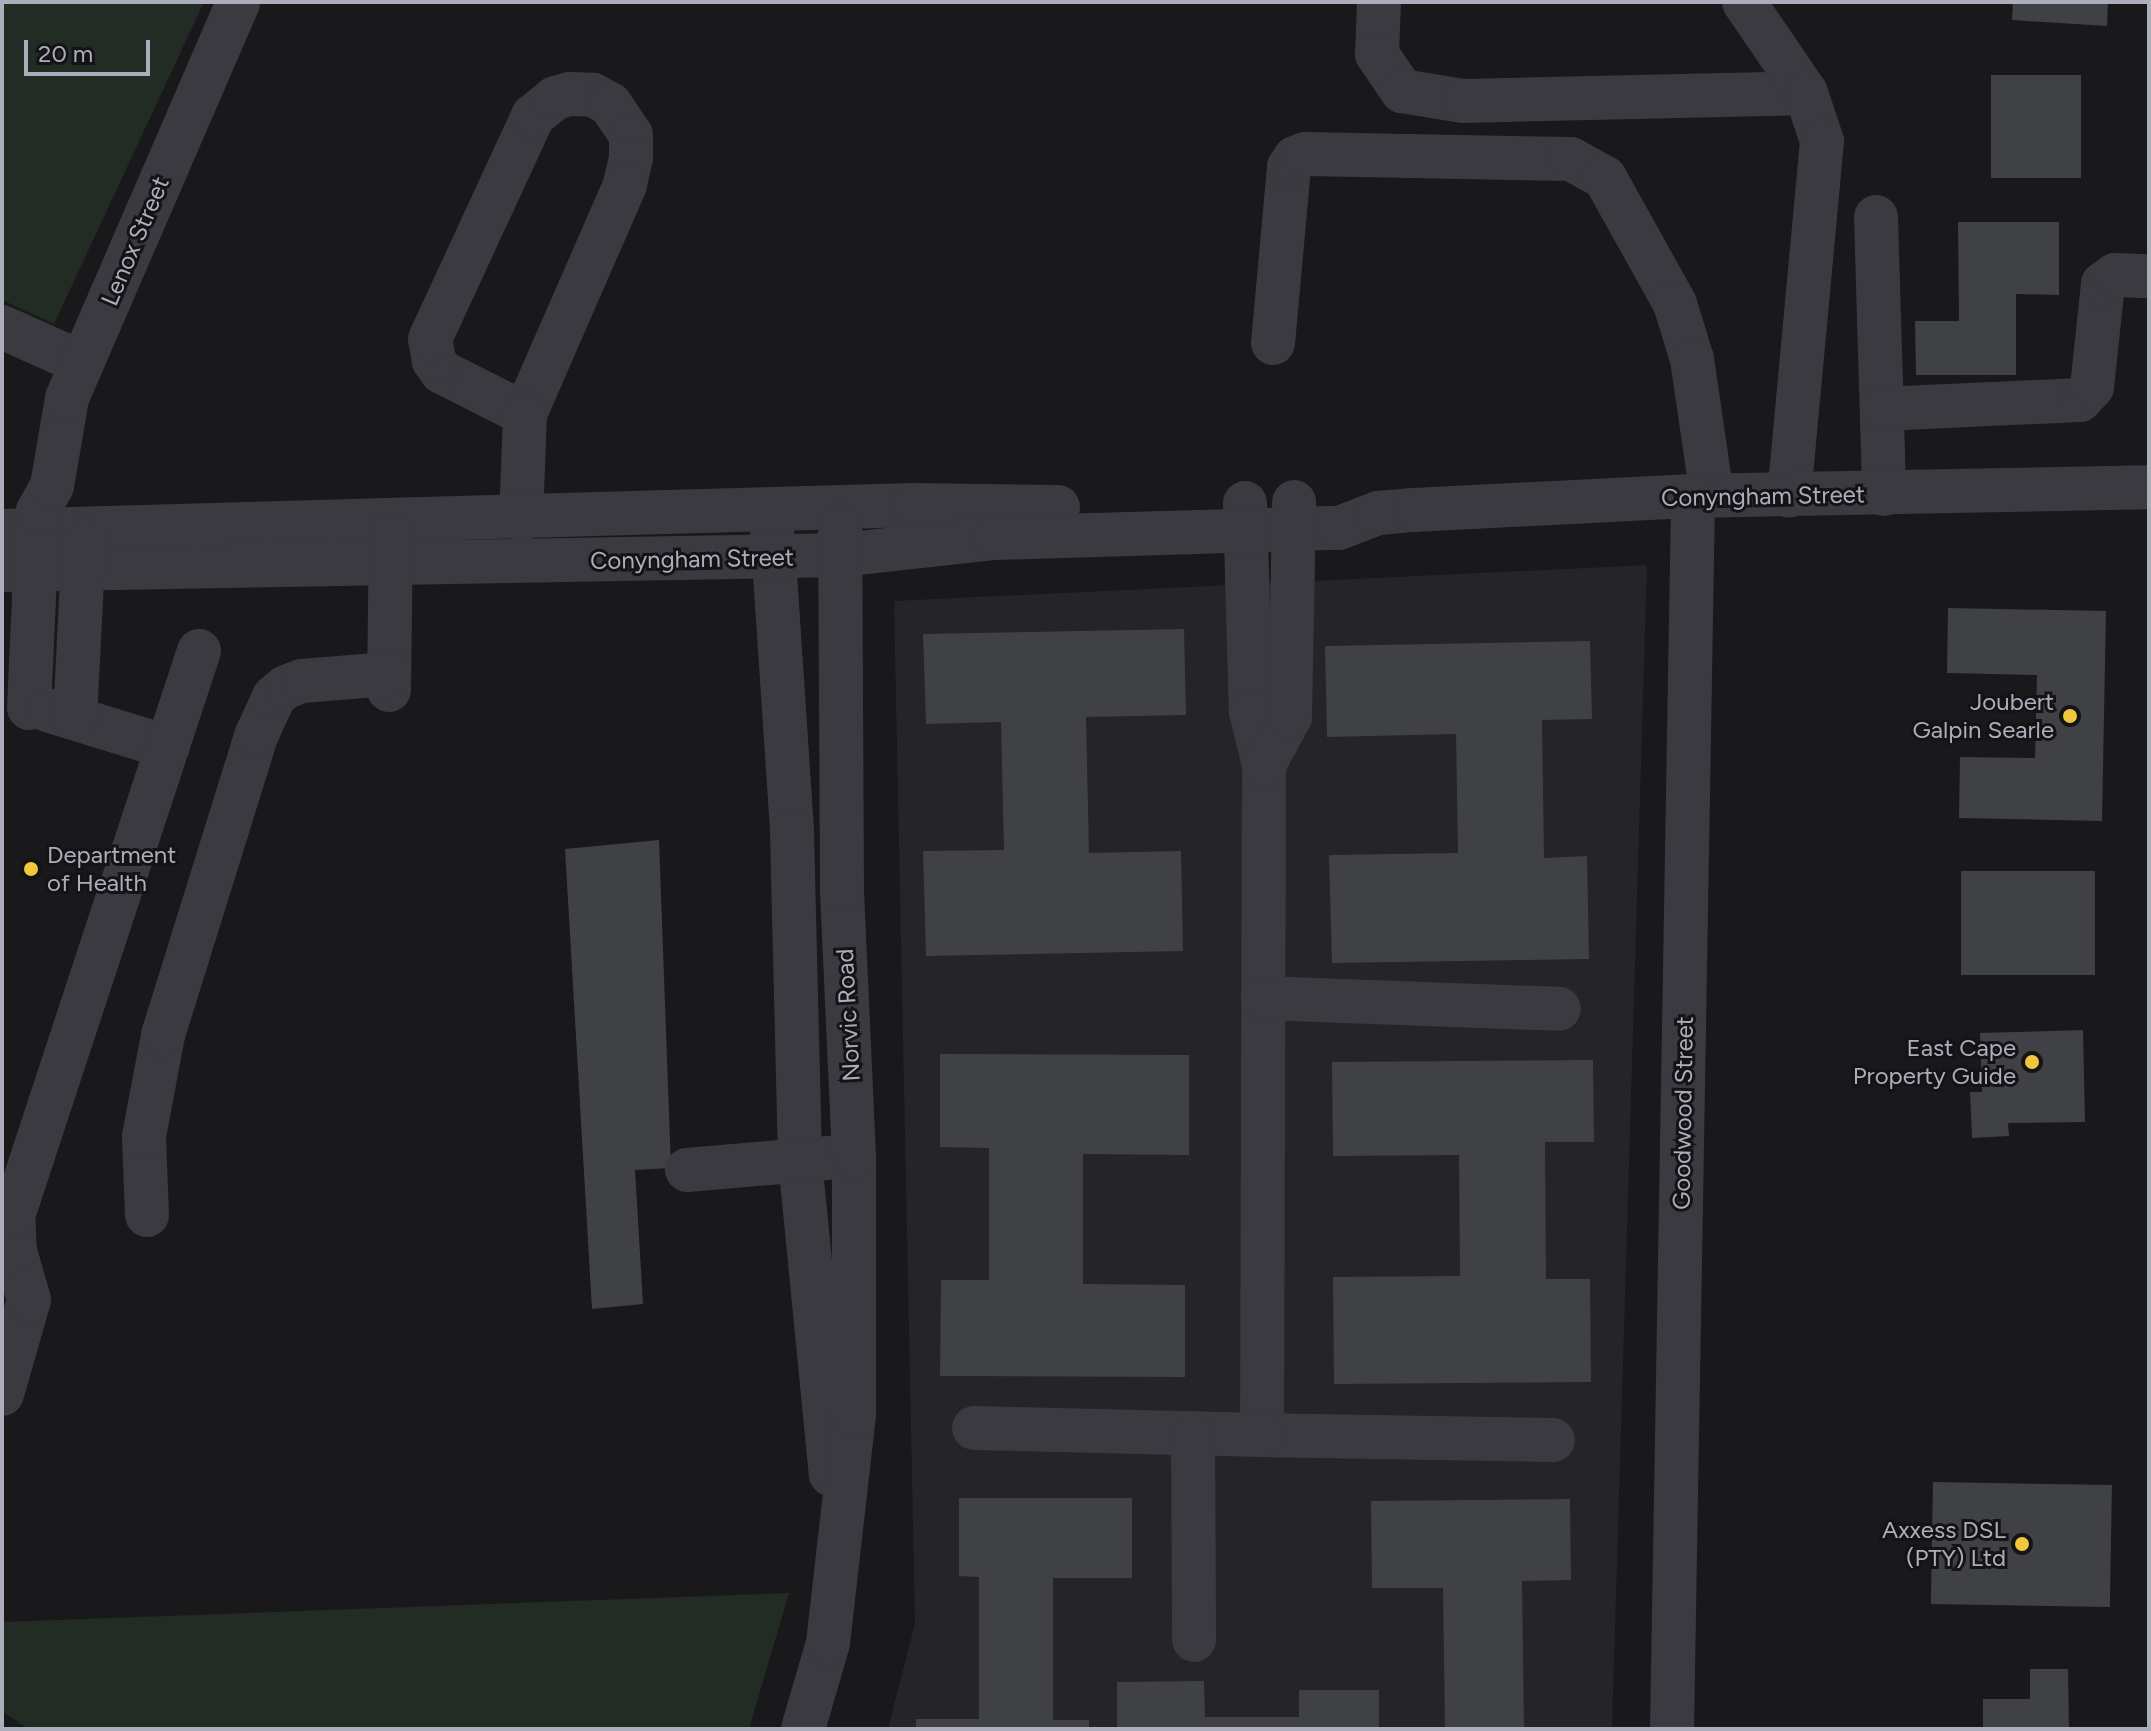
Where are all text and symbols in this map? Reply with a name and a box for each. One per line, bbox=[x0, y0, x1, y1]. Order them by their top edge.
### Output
scale bar bbox=[28, 24, 154, 74]
text: 20 m bbox=[38, 39, 93, 68]
street label: Lenox Street bbox=[95, 172, 175, 310]
street label: Conyngham Street bbox=[1661, 480, 1865, 512]
street label: Conyngham Street bbox=[590, 543, 794, 575]
place label: Joubert Galpin Searle bbox=[1913, 688, 2054, 744]
marker: Joubert Galpin Searle bbox=[2061, 707, 2079, 725]
place label: Department of Health bbox=[47, 841, 176, 897]
marker: Department of Health bbox=[22, 860, 40, 878]
street label: Norvic Road bbox=[830, 948, 866, 1082]
street label: Goodwood Street bbox=[1667, 1016, 1699, 1210]
place label: East Cape Property Guide bbox=[1853, 1034, 2016, 1090]
marker: East Cape Property Guide bbox=[2023, 1053, 2041, 1071]
place label: Axxess DSL (PTY) Ltd bbox=[1882, 1516, 2006, 1572]
marker: Axxess DSL (PTY) Ltd bbox=[2013, 1535, 2031, 1553]

